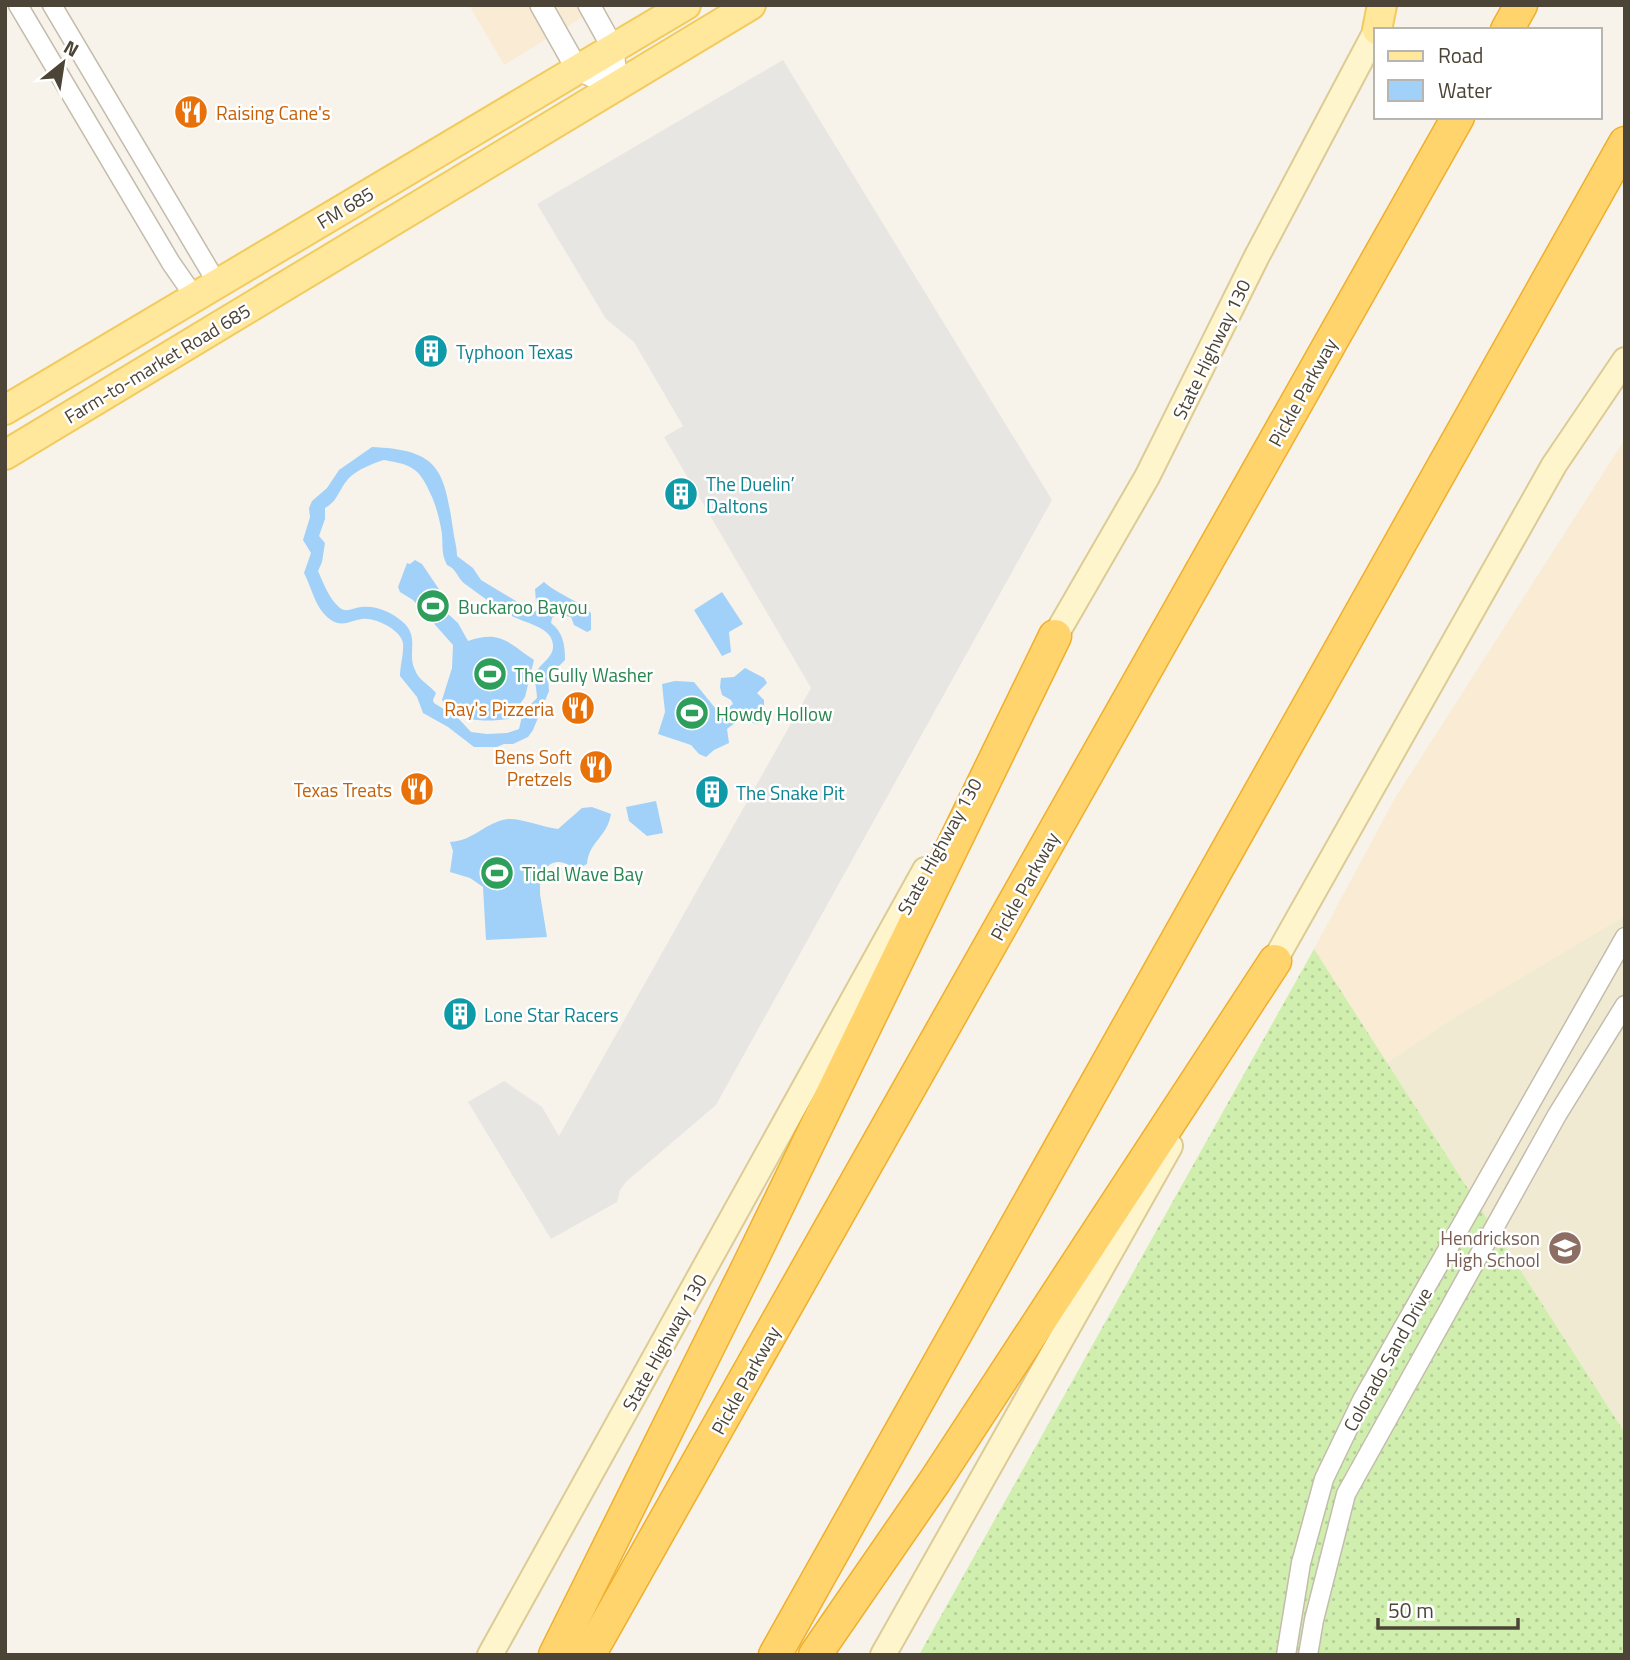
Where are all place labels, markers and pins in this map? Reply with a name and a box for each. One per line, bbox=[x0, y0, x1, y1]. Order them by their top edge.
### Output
restaurant icon: Raising Cane's bbox=[172, 93, 210, 131]
place label: Raising Cane's bbox=[216, 98, 331, 127]
building icon: Typhoon Texas bbox=[412, 332, 450, 370]
place label: Typhoon Texas bbox=[456, 337, 573, 366]
place label: The Duelin’ Daltons bbox=[706, 469, 795, 520]
building icon: The Duelin’ Daltons bbox=[662, 475, 700, 513]
sports icon: Buckaroo Bayou bbox=[414, 587, 452, 625]
place label: Buckaroo Bayou bbox=[458, 592, 588, 621]
sports icon: The Gully Washer bbox=[471, 655, 509, 693]
place label: The Gully Washer bbox=[514, 660, 654, 689]
restaurant icon: Ray's Pizzeria bbox=[559, 689, 597, 727]
place label: Ray's Pizzeria bbox=[444, 694, 554, 723]
sports icon: Howdy Hollow bbox=[673, 694, 711, 732]
place label: Howdy Hollow bbox=[716, 699, 832, 728]
place label: Bens Soft Pretzels bbox=[494, 742, 572, 793]
restaurant icon: Bens Soft Pretzels bbox=[577, 748, 615, 786]
restaurant icon: Texas Treats bbox=[398, 770, 436, 808]
building icon: The Snake Pit bbox=[693, 773, 731, 811]
place label: Texas Treats bbox=[294, 775, 392, 804]
place label: The Snake Pit bbox=[736, 778, 845, 807]
sports icon: Tidal Wave Bay bbox=[478, 854, 516, 892]
place label: Tidal Wave Bay bbox=[522, 859, 643, 888]
building icon: Lone Star Racers bbox=[441, 995, 479, 1033]
place label: Lone Star Racers bbox=[484, 1000, 619, 1029]
place label: Hendrickson High School bbox=[1440, 1223, 1540, 1274]
school or university icon: Hendrickson High School bbox=[1546, 1229, 1584, 1267]

